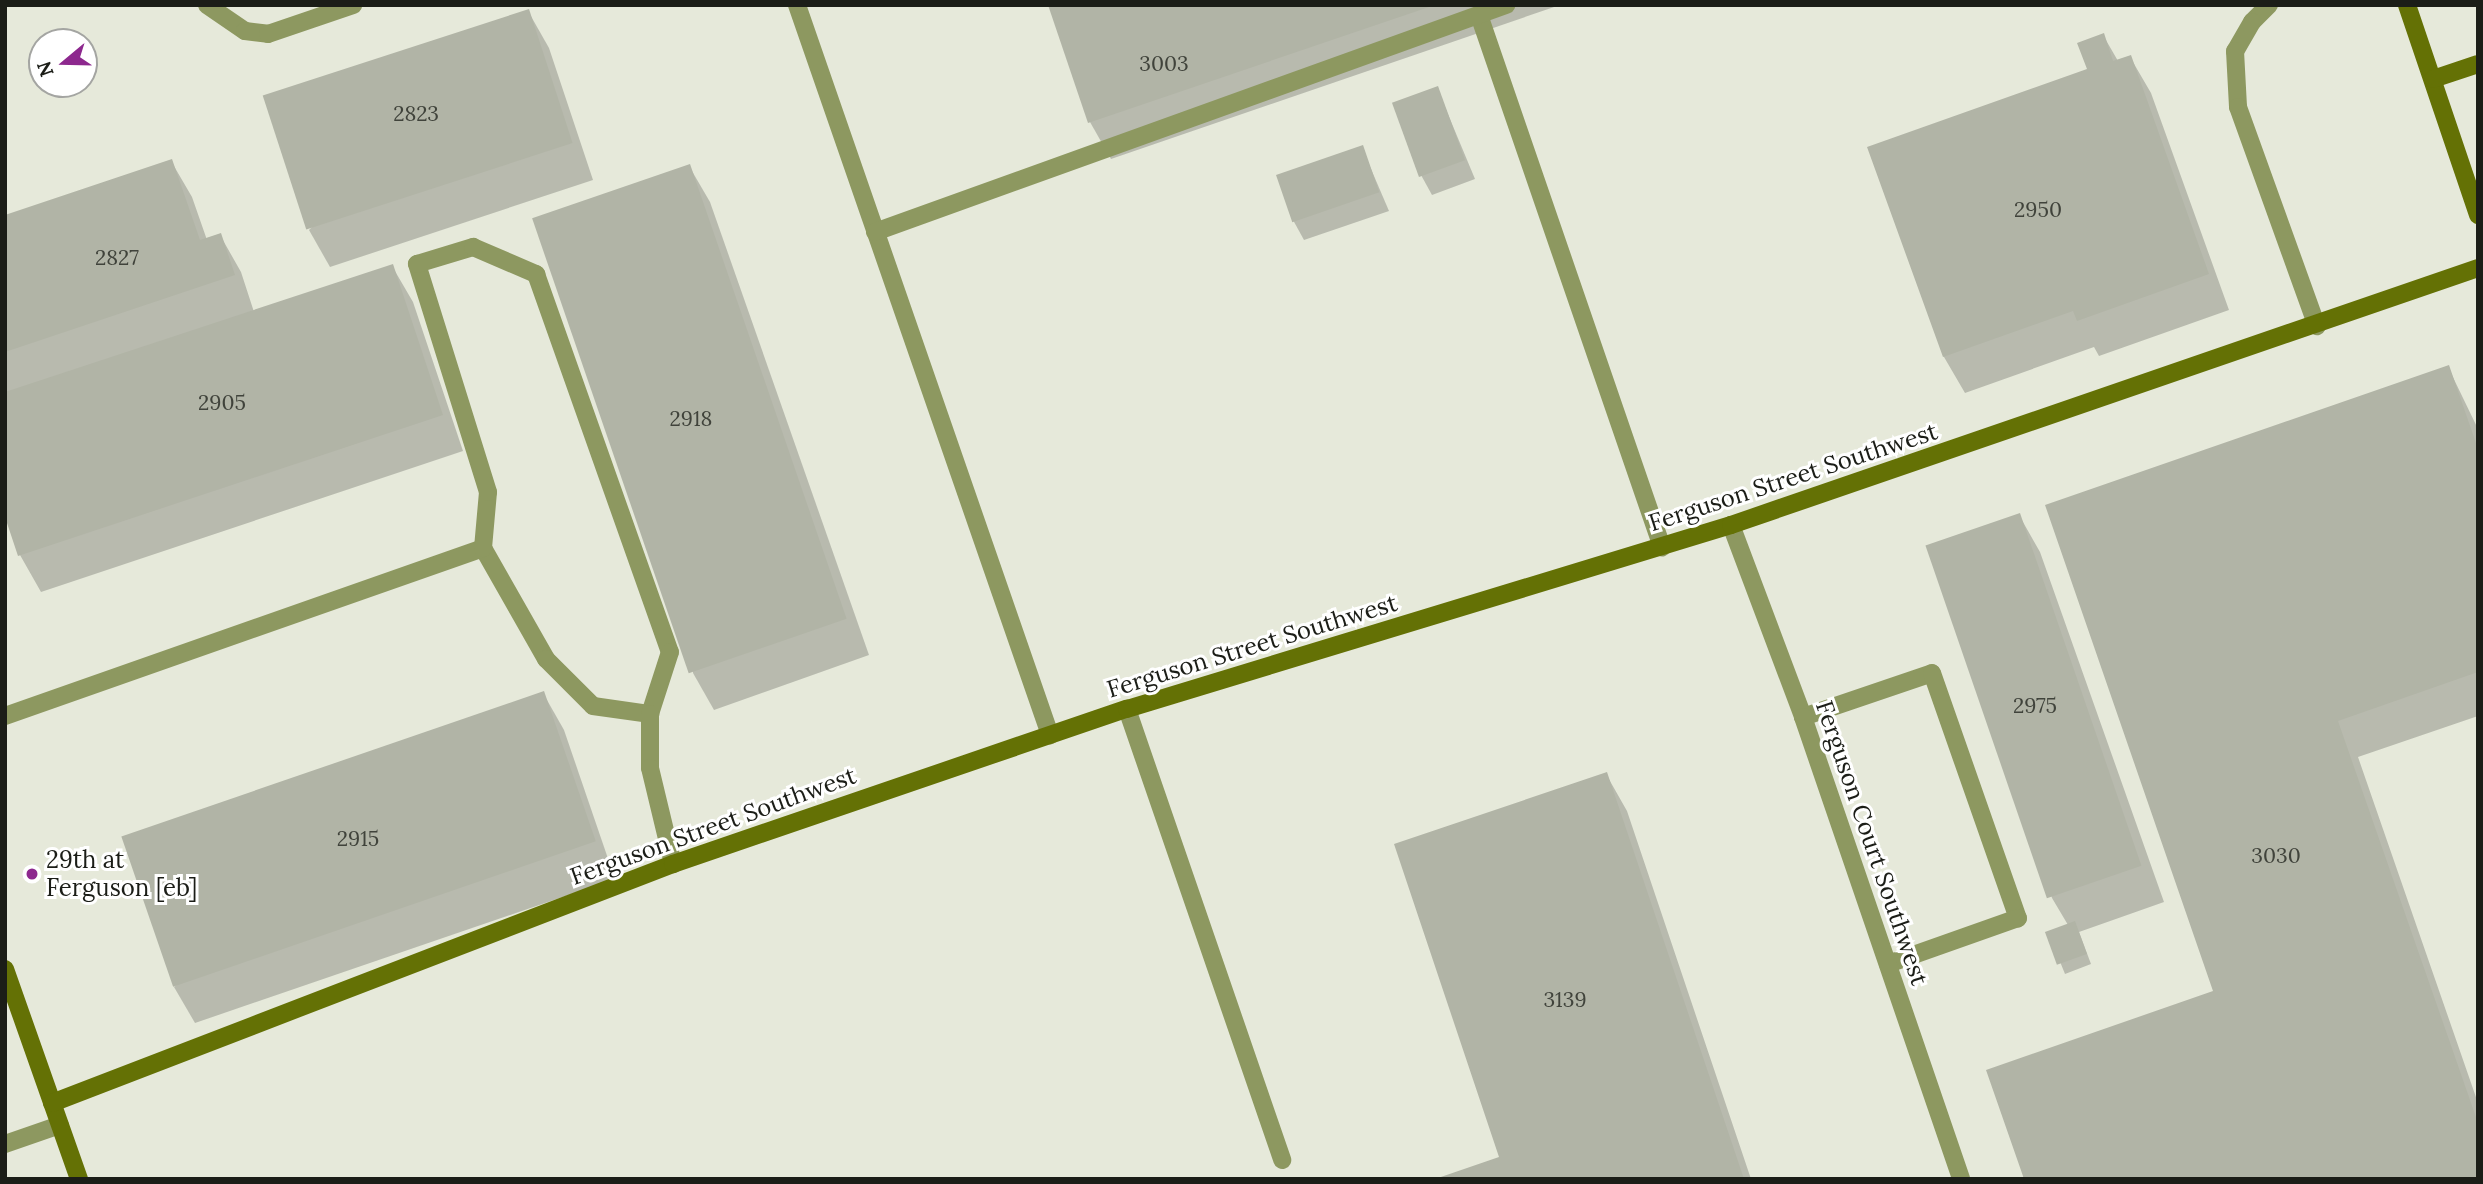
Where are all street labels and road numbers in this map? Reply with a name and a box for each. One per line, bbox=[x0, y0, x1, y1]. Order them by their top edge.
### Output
street label: Ferguson Street Southwest bbox=[1645, 417, 1941, 537]
street label: Ferguson Street Southwest bbox=[1103, 588, 1401, 704]
street label: Ferguson Court Southwest bbox=[1810, 697, 1934, 989]
street label: Ferguson Street Southwest bbox=[566, 761, 860, 891]

